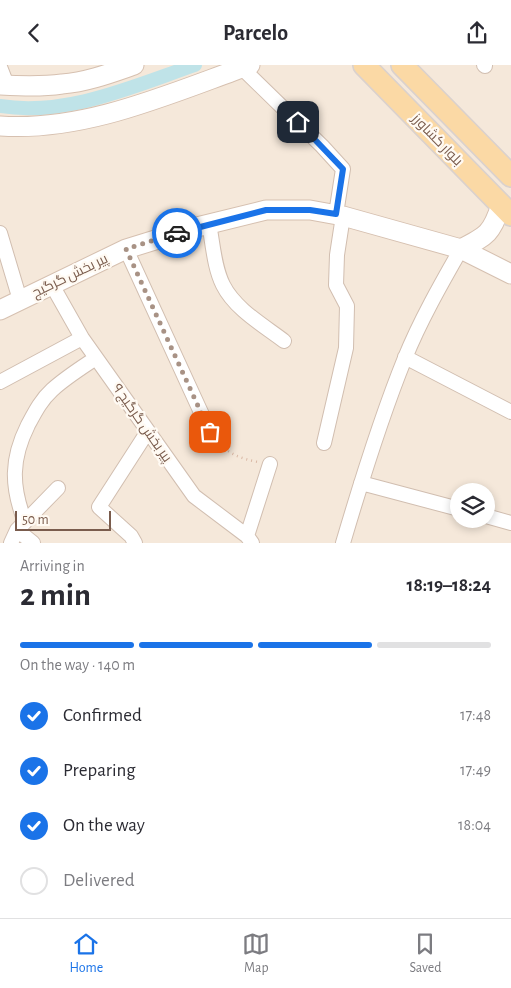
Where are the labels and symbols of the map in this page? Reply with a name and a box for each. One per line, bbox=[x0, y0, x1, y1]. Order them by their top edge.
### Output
pin bbox=[277, 101, 319, 143]
street label: بلوار کشاورز bbox=[408, 111, 465, 169]
courier bbox=[152, 208, 202, 258]
street label: پیر بخش گرگیج bbox=[30, 252, 111, 302]
street label: پیر بخش گرگیج ۹ bbox=[108, 381, 174, 466]
pin bbox=[189, 411, 231, 453]
scale bar bbox=[15, 508, 111, 531]

